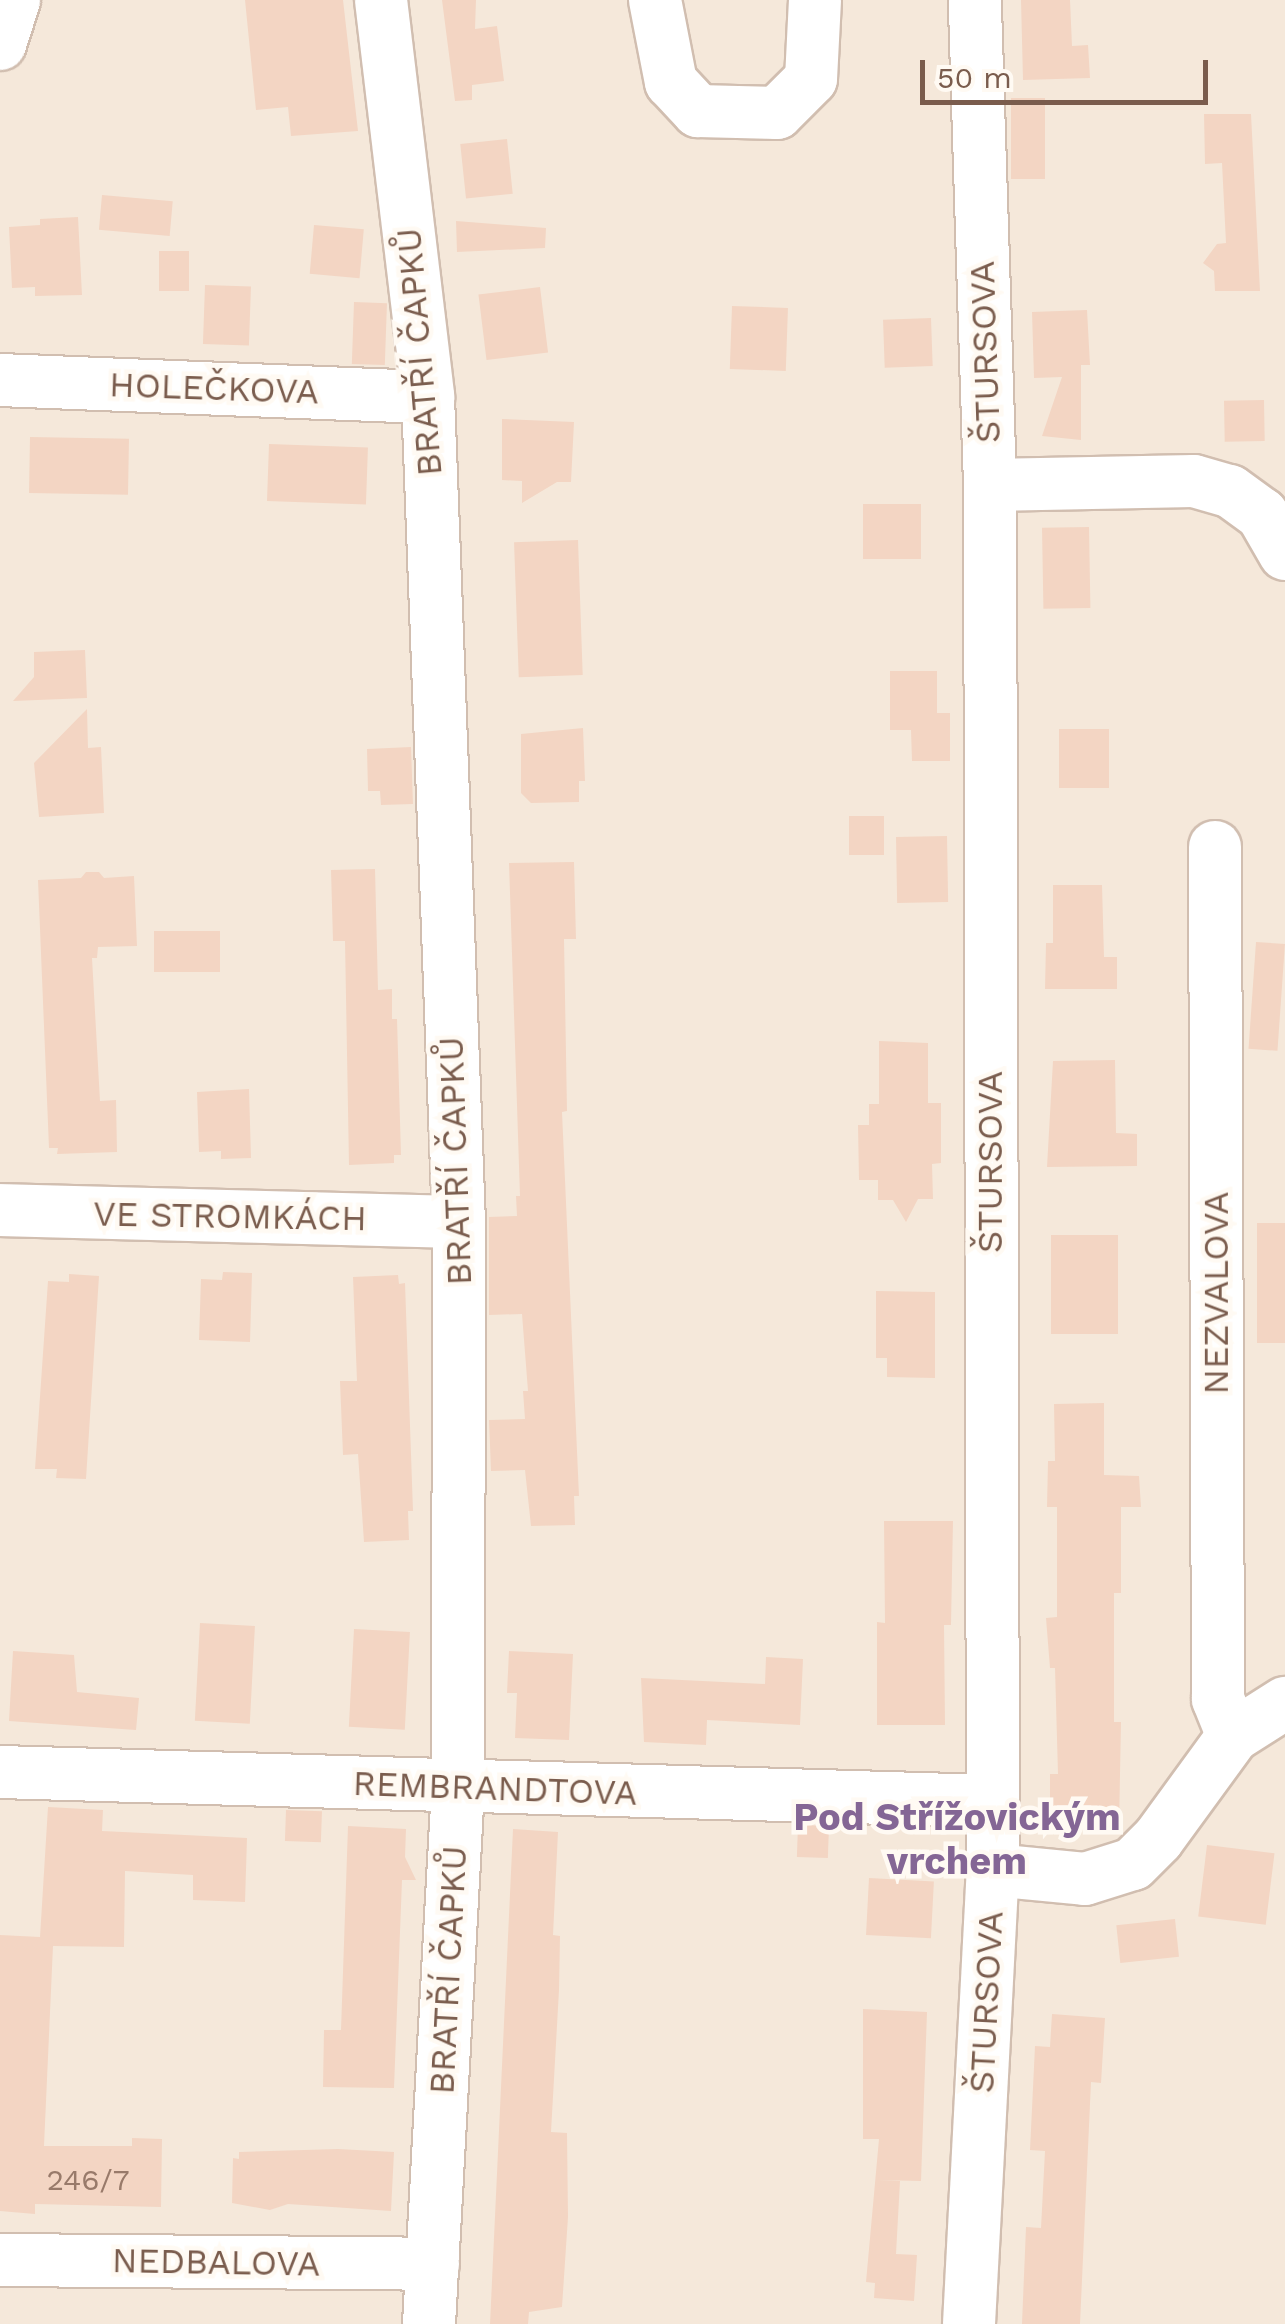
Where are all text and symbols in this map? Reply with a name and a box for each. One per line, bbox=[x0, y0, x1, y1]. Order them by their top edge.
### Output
scale bar bbox=[925, 40, 1212, 102]
text: 50 m bbox=[937, 60, 1012, 95]
street label: BRATŘÍ ČAPKŮ bbox=[387, 226, 451, 478]
street label: ŠTURSOVA bbox=[961, 260, 1009, 444]
street label: HOLEČKOVA bbox=[108, 363, 320, 413]
street label: BRATŘÍ ČAPKŮ bbox=[430, 1036, 480, 1286]
street label: ŠTURSOVA bbox=[969, 1071, 1011, 1253]
street label: NEZVALOVA bbox=[1195, 1191, 1237, 1395]
street label: VE STROMKÁCH bbox=[93, 1193, 367, 1239]
street label: REMBRANDTOVA bbox=[352, 1762, 638, 1814]
district label: Pod Střížovickým vrchem bbox=[793, 1795, 1121, 1885]
street label: BRATŘÍ ČAPKŮ bbox=[421, 1845, 475, 2095]
street label: ŠTURSOVA bbox=[960, 1910, 1012, 2094]
house number: 246/7 bbox=[46, 2162, 130, 2198]
street label: NEDBALOVA bbox=[112, 2239, 320, 2285]

